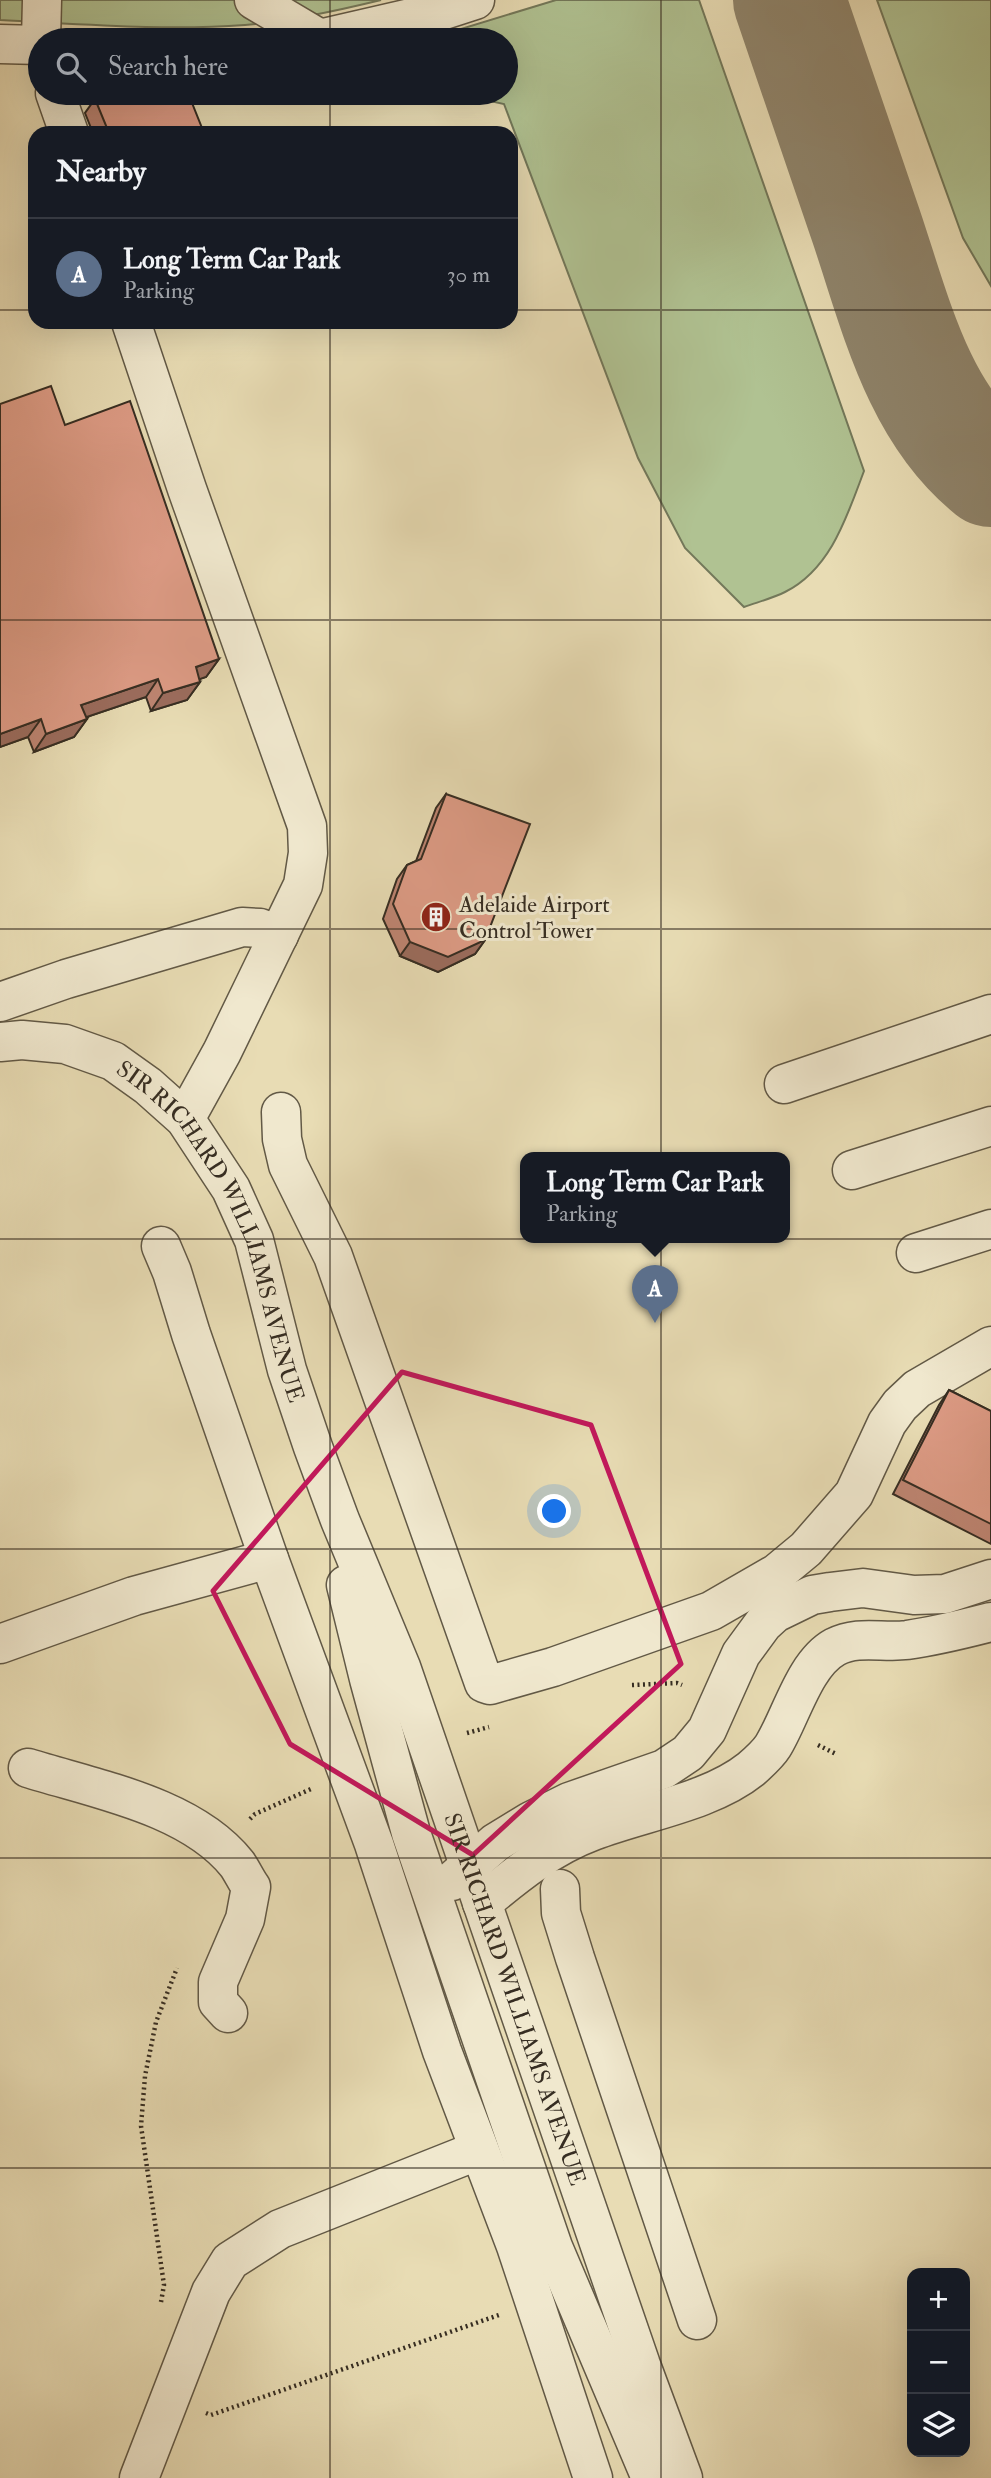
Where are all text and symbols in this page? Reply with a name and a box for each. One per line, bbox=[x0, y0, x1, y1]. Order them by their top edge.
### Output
search box bbox=[28, 28, 518, 105]
icon: search bbox=[52, 48, 90, 86]
text: Search here bbox=[108, 51, 228, 83]
text: Nearby bbox=[56, 153, 146, 190]
text: Long Term Car Park bbox=[123, 244, 340, 276]
text: A bbox=[72, 260, 86, 289]
text: 30 m bbox=[447, 260, 490, 289]
text: Parking bbox=[123, 276, 194, 305]
place label: Adelaide Airport Control Tower bbox=[458, 890, 610, 945]
building icon: Adelaide Airport Control Tower bbox=[419, 900, 453, 934]
street label: SIR RICHARD WILLIAMS AVENUE bbox=[111, 1054, 311, 1406]
popup bbox=[520, 1152, 790, 1243]
text: Long Term Car Park bbox=[546, 1167, 764, 1199]
text: Parking bbox=[546, 1199, 617, 1228]
pin: A bbox=[632, 1265, 678, 1323]
your location bbox=[537, 1494, 571, 1528]
street label: SIR RICHARD WILLIAMS AVENUE bbox=[437, 1809, 592, 2189]
map controls bbox=[907, 2268, 970, 2457]
button: + bbox=[907, 2268, 970, 2331]
button: − bbox=[907, 2331, 970, 2394]
button: layers bbox=[907, 2394, 970, 2457]

